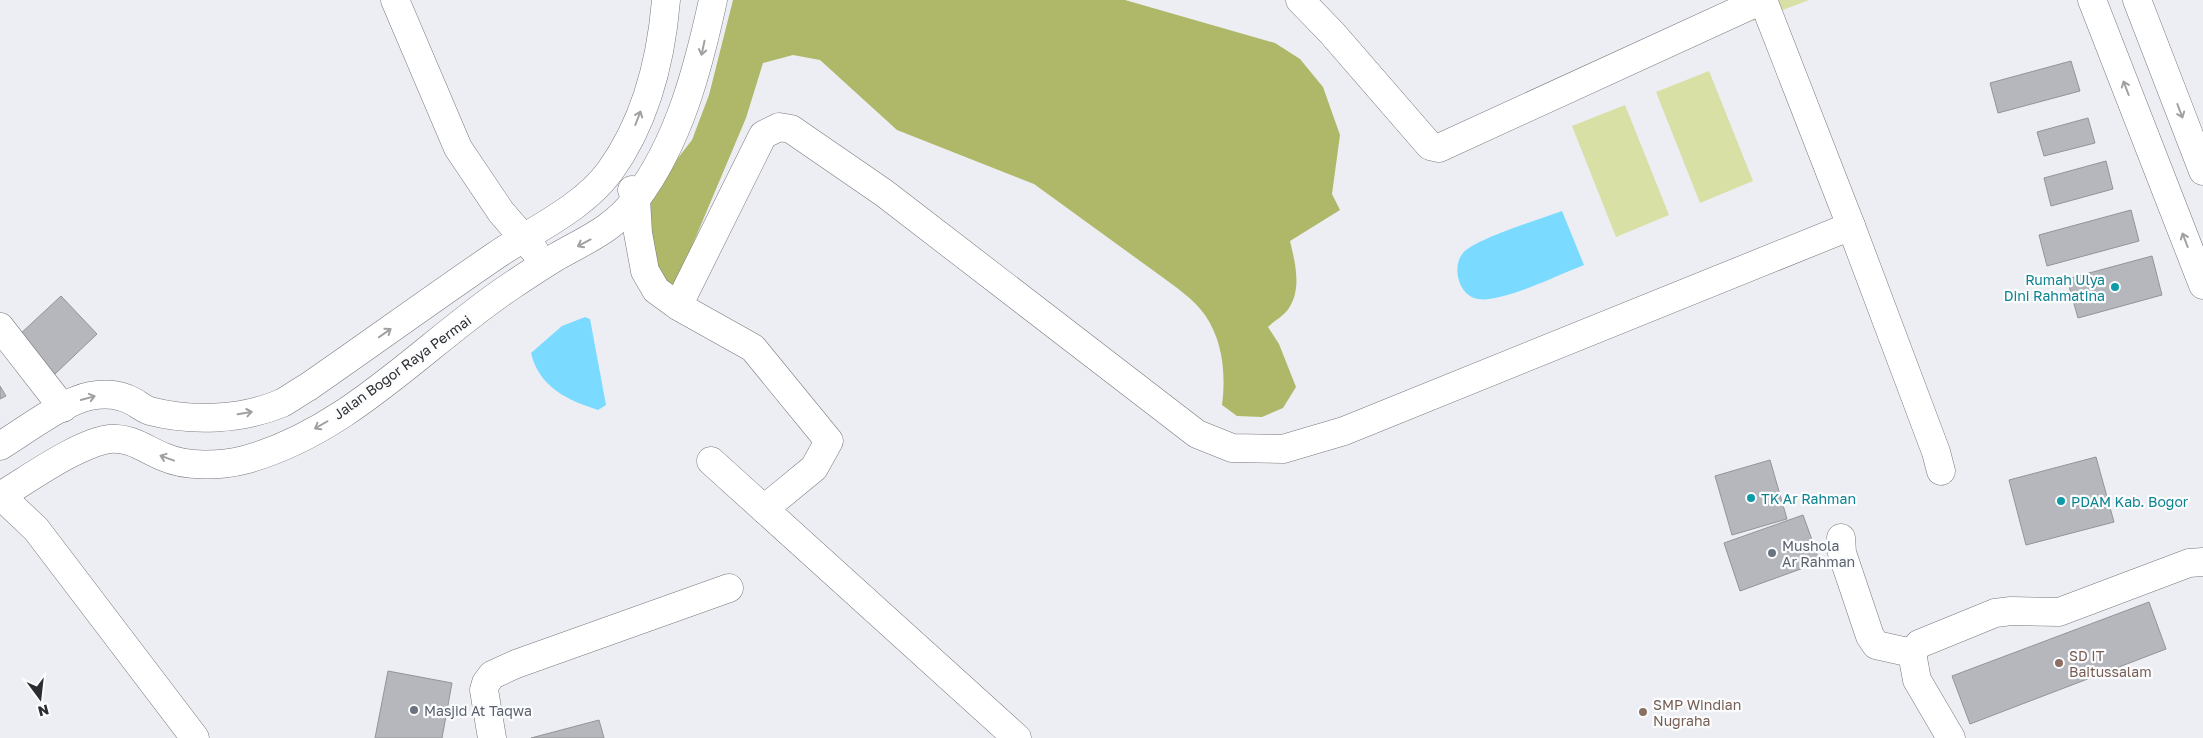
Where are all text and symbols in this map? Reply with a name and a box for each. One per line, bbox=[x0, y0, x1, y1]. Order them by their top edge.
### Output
one-way arrow bbox=[697, 39, 707, 55]
one-way arrow bbox=[2121, 81, 2130, 96]
one-way arrow bbox=[2175, 103, 2185, 118]
one-way arrow bbox=[634, 111, 644, 126]
one-way arrow bbox=[2180, 233, 2190, 248]
one-way arrow bbox=[576, 238, 591, 248]
place label: Rumah Ulya Dini Rahmatina bbox=[2004, 271, 2105, 304]
marker: Rumah Ulya Dini Rahmatina bbox=[2109, 281, 2121, 293]
street label: Jalan Bogor Raya Permai bbox=[330, 311, 474, 423]
one-way arrow bbox=[378, 328, 392, 338]
one-way arrow bbox=[80, 392, 96, 402]
one-way arrow bbox=[237, 407, 253, 417]
one-way arrow bbox=[315, 421, 329, 431]
one-way arrow bbox=[160, 453, 176, 462]
place label: TK Ar Rahman bbox=[1761, 490, 1856, 507]
marker: TK Ar Rahman bbox=[1745, 492, 1757, 504]
place label: PDAM Kab. Bogor bbox=[2071, 493, 2189, 510]
marker: PDAM Kab. Bogor bbox=[2055, 495, 2067, 507]
place label: Mushola Ar Rahman bbox=[1782, 537, 1855, 570]
marker: Mushola Ar Rahman bbox=[1766, 547, 1778, 559]
place label: SD IT Baitussalam bbox=[2069, 647, 2152, 680]
marker: SD IT Baitussalam bbox=[2053, 657, 2065, 669]
north arrow bbox=[15, 673, 65, 723]
place label: SMP Windian Nugraha bbox=[1653, 696, 1741, 729]
text: N bbox=[36, 701, 51, 721]
place label: Masjid At Taqwa bbox=[424, 702, 532, 719]
marker: Masjid At Taqwa bbox=[408, 704, 420, 716]
marker: SMP Windian Nugraha bbox=[1637, 706, 1649, 718]

